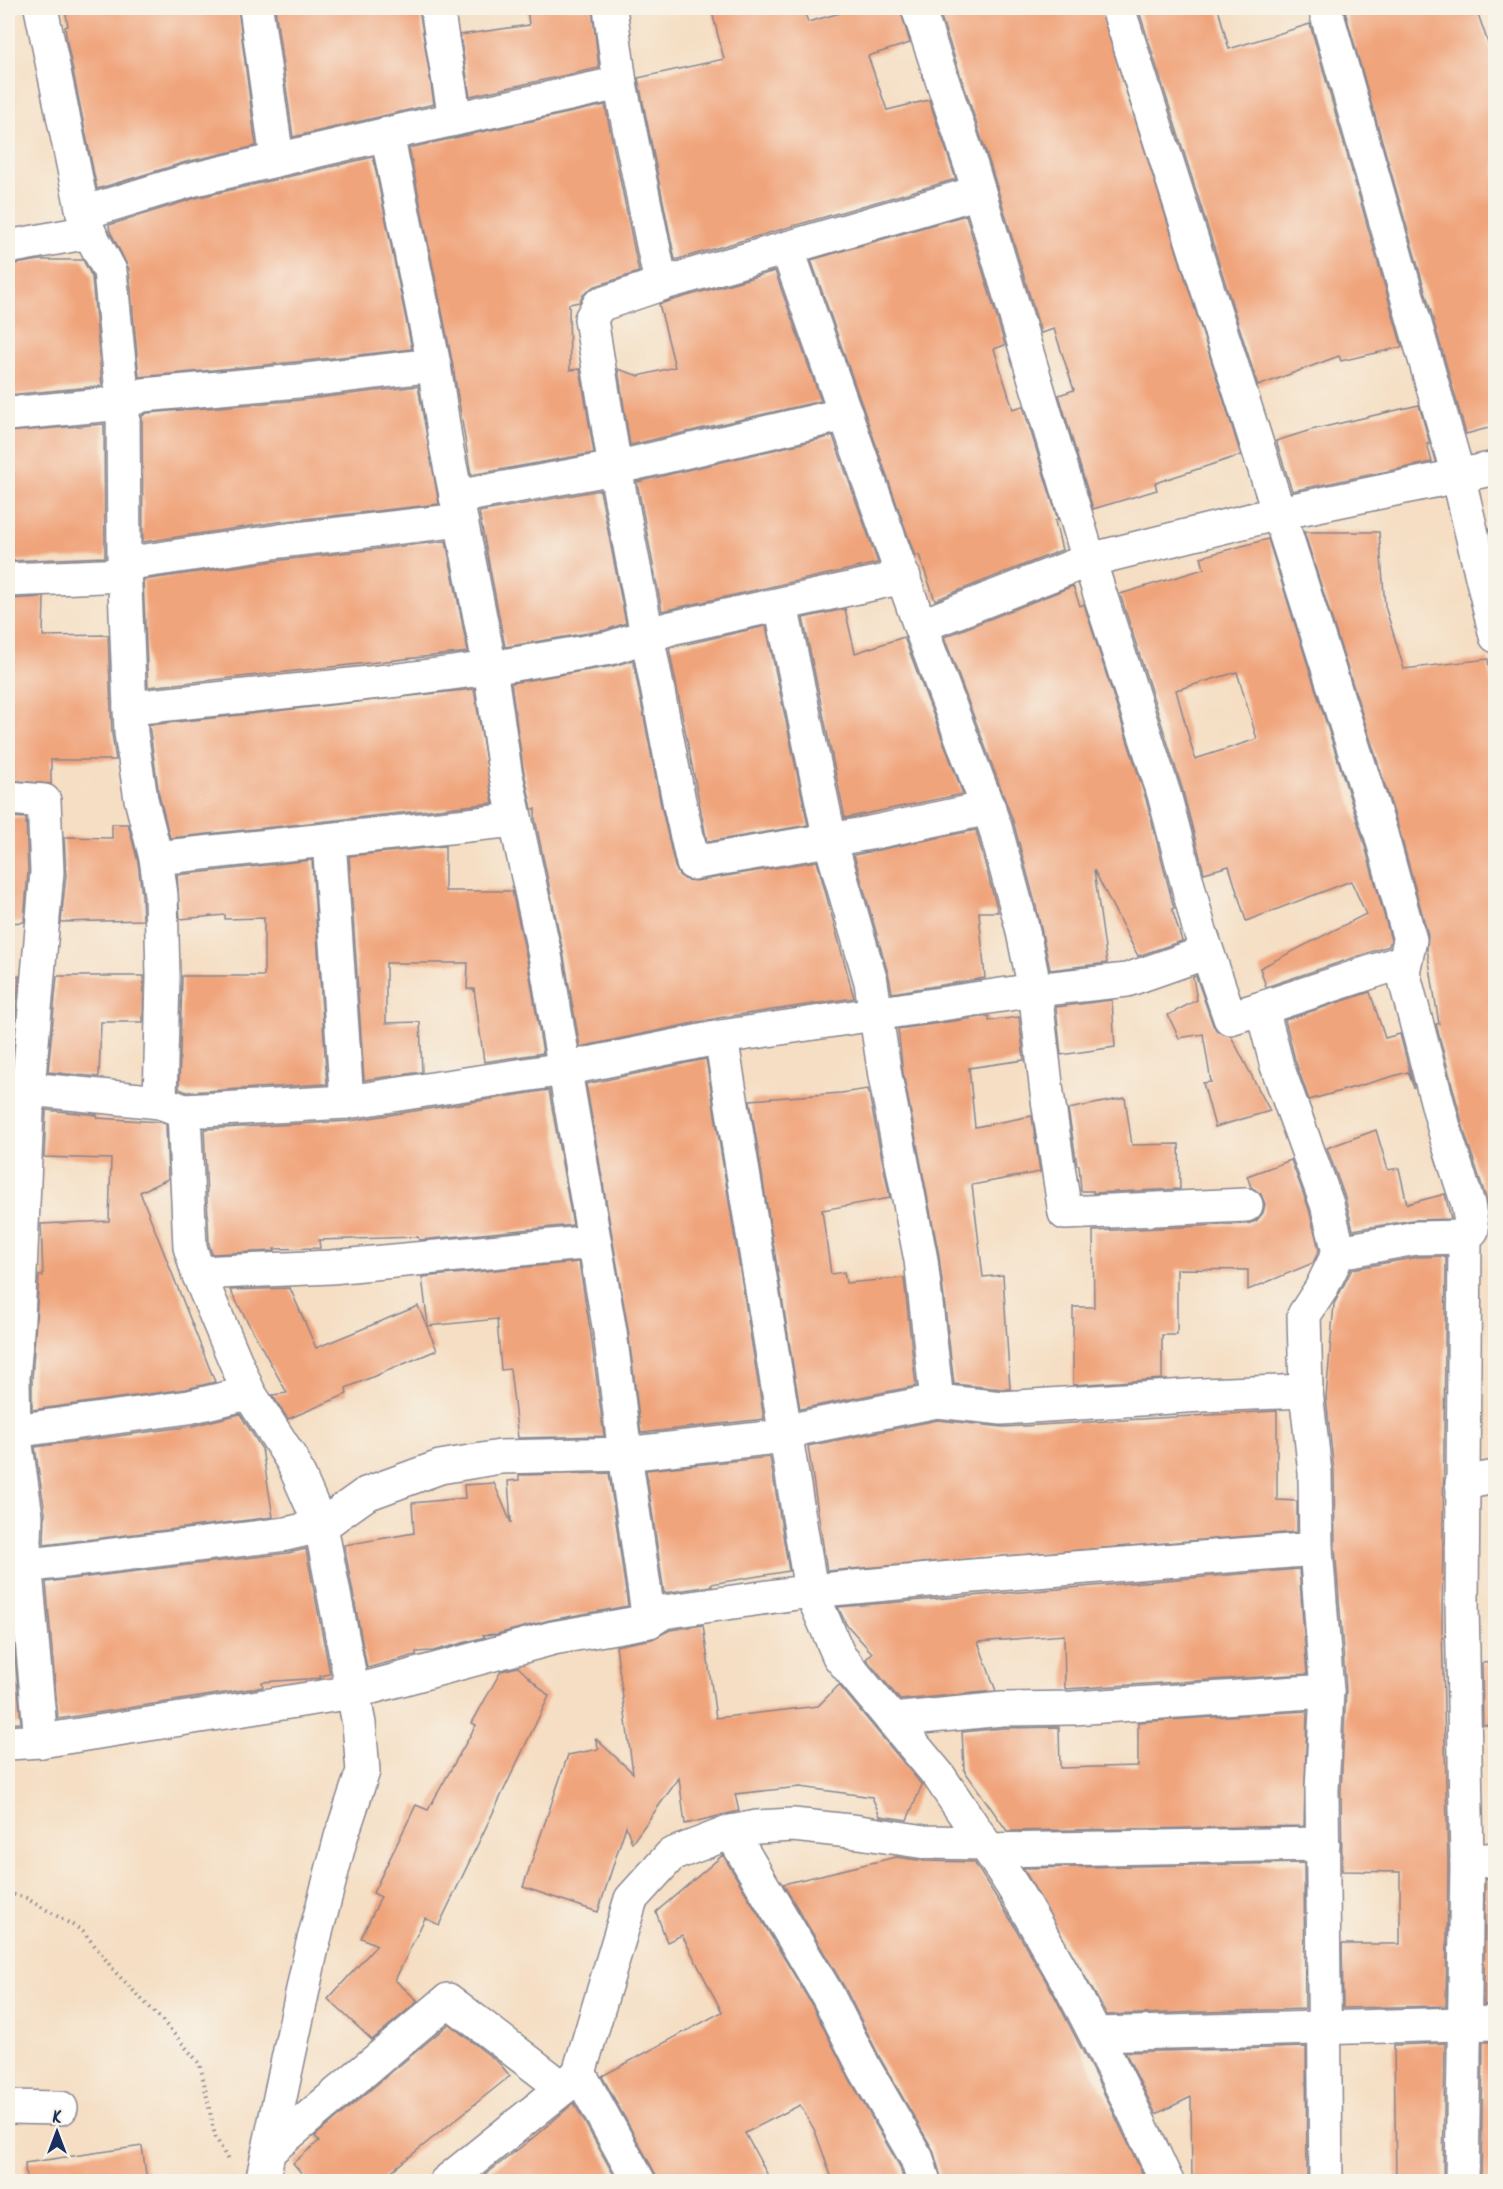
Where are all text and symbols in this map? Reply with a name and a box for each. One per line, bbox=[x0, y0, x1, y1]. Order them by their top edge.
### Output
north arrow bbox=[27, 2102, 87, 2162]
text: K bbox=[52, 2106, 62, 2131]

